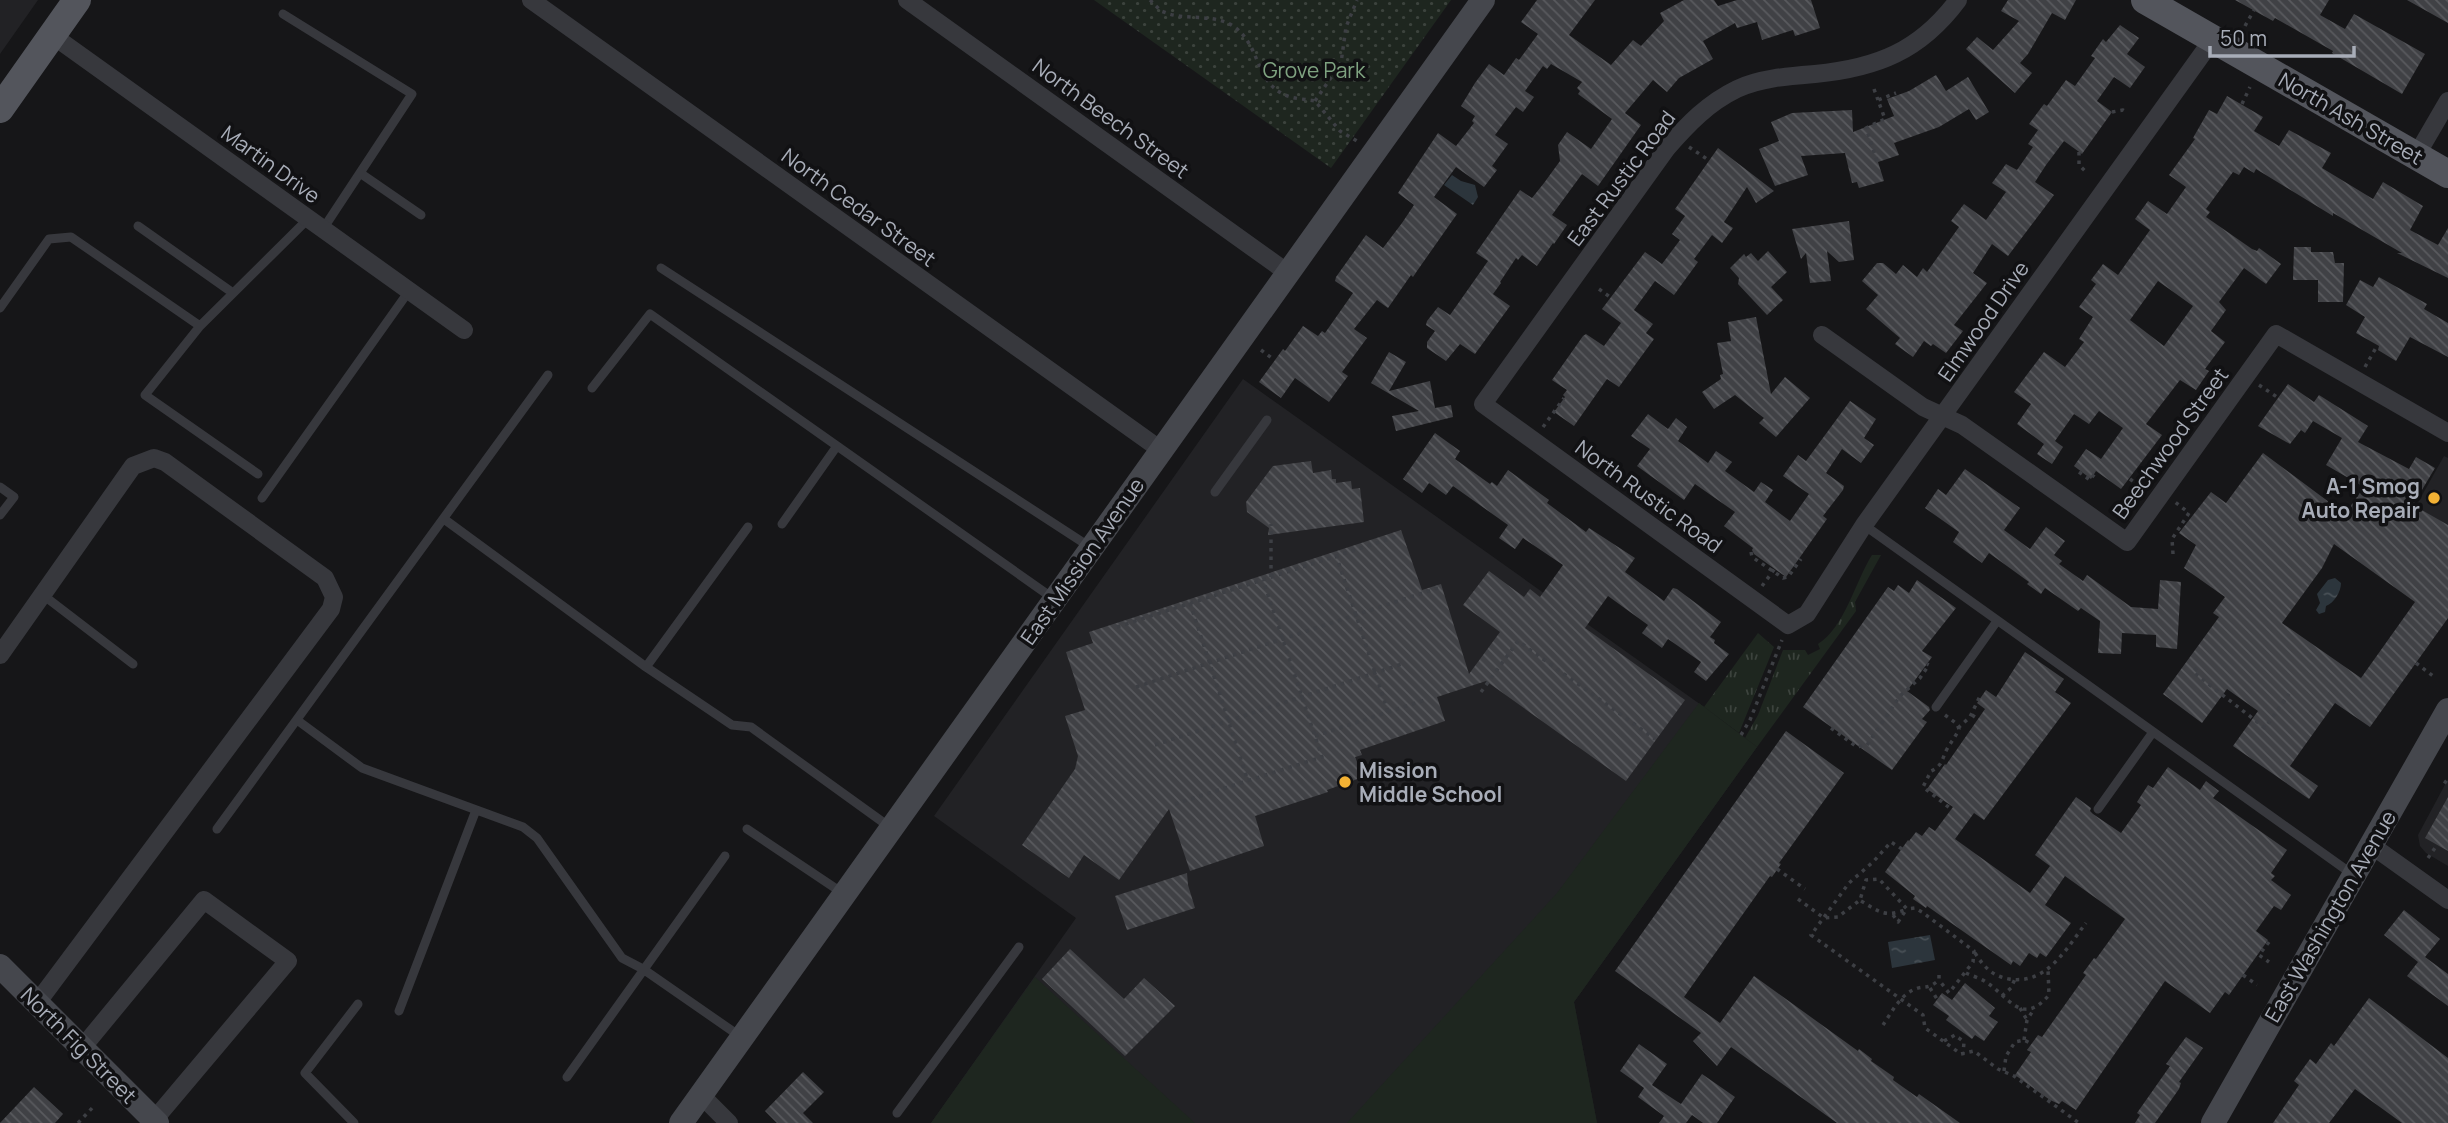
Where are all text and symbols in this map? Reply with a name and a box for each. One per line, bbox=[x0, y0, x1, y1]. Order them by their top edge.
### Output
scale bar bbox=[2210, 14, 2354, 58]
text: 50 m bbox=[2220, 24, 2267, 52]
street label: North Beech Street bbox=[1027, 52, 1195, 184]
park label: Grove Park bbox=[1263, 56, 1366, 84]
street label: North Ash Street bbox=[2274, 65, 2428, 171]
street label: East Rustic Road bbox=[1561, 105, 1681, 251]
street label: Martin Drive bbox=[216, 119, 326, 209]
street label: North Cedar Street bbox=[776, 142, 942, 272]
street label: Elmwood Drive bbox=[1931, 255, 2035, 387]
street label: Beechwood Street bbox=[2106, 362, 2234, 524]
street label: North Rustic Road bbox=[1570, 433, 1728, 559]
street label: East Mission Avenue bbox=[1014, 472, 1150, 650]
place label: A-1 Smog Auto Repair bbox=[2302, 472, 2420, 524]
marker: A-1 Smog Auto Repair bbox=[2426, 490, 2442, 506]
place label: Mission Middle School bbox=[1359, 756, 1502, 808]
marker: Mission Middle School bbox=[1337, 774, 1353, 790]
street label: East Washington Avenue bbox=[2258, 805, 2402, 1027]
street label: North Fig Street bbox=[15, 981, 143, 1109]

